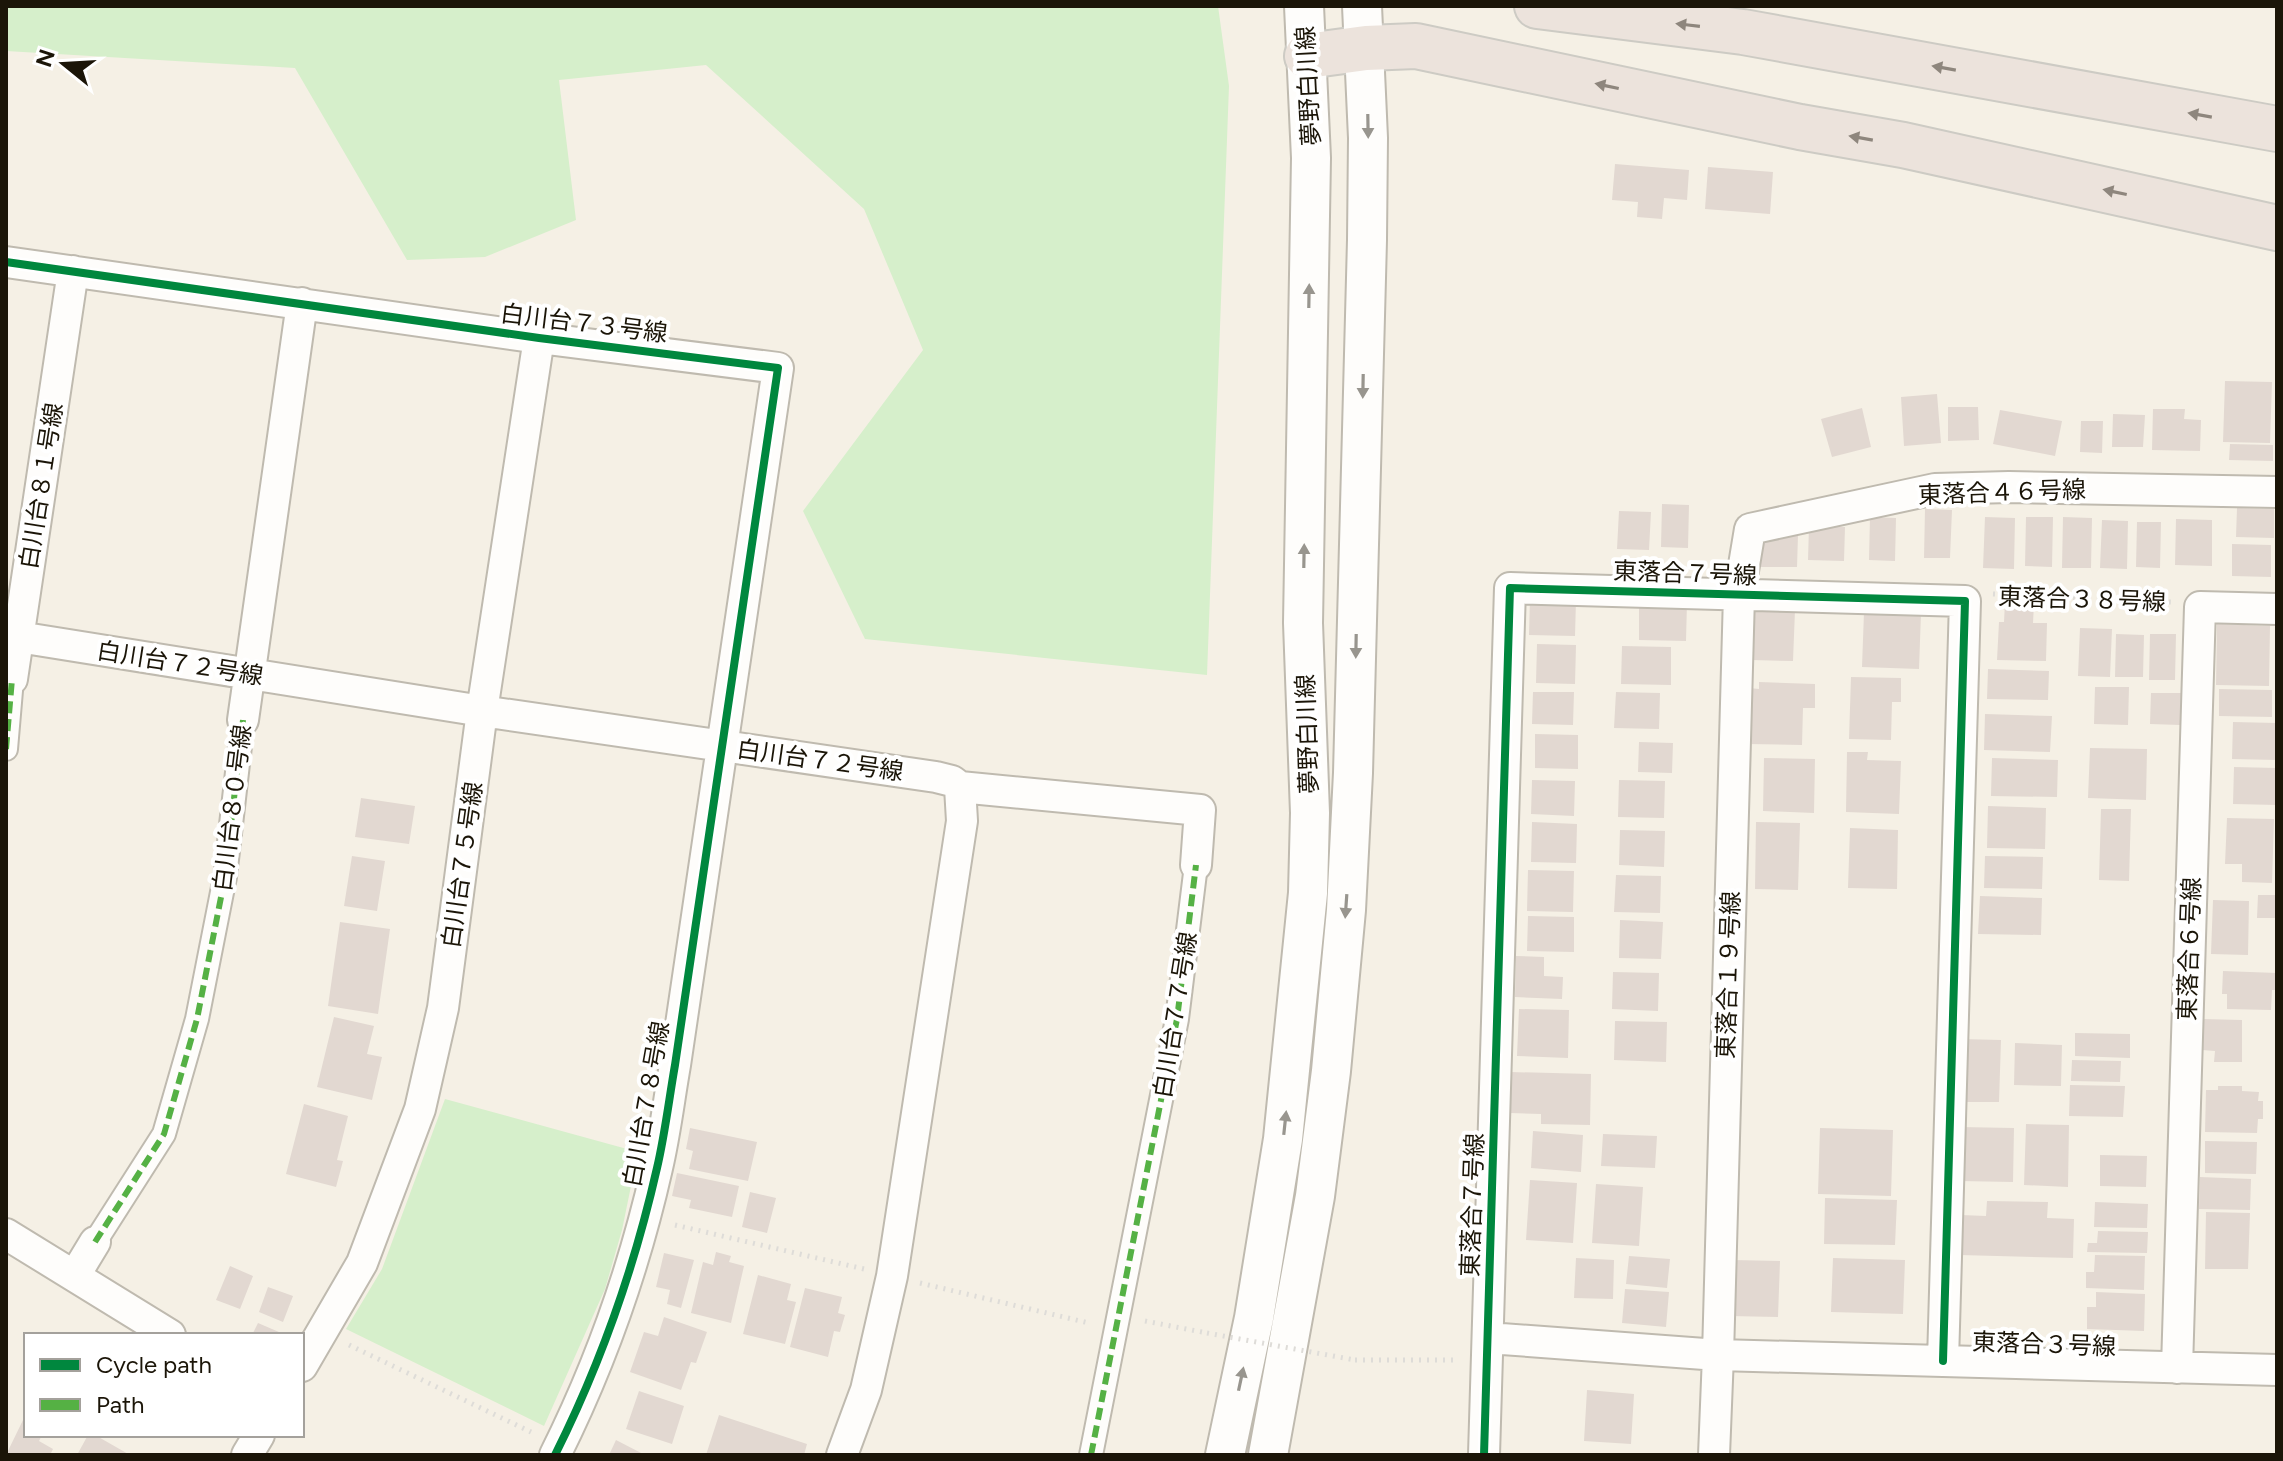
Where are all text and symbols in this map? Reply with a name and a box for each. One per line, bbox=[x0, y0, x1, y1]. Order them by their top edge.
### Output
one-way arrow bbox=[1675, 19, 1700, 32]
north arrow bbox=[24, 24, 104, 104]
street label: 夢野白川線 bbox=[1290, 25, 1326, 147]
text: N bbox=[30, 46, 61, 70]
one-way arrow bbox=[1932, 62, 1957, 74]
one-way arrow bbox=[1594, 79, 1619, 92]
one-way arrow bbox=[2187, 108, 2212, 120]
one-way arrow bbox=[1361, 114, 1374, 139]
one-way arrow bbox=[1849, 131, 1874, 143]
one-way arrow bbox=[2103, 185, 2128, 198]
one-way arrow bbox=[1302, 283, 1315, 308]
street label: 白川台７３号線 bbox=[499, 298, 669, 348]
one-way arrow bbox=[1356, 374, 1369, 399]
street label: 白川台８１号線 bbox=[14, 401, 68, 571]
street label: 東落合４６号線 bbox=[1918, 475, 2086, 509]
one-way arrow bbox=[1298, 543, 1310, 568]
street label: 東落合７号線 bbox=[1613, 556, 1757, 590]
street label: 東落合３８号線 bbox=[1998, 582, 2166, 616]
one-way arrow bbox=[1350, 634, 1363, 659]
street label: 白川台７２号線 bbox=[95, 636, 265, 690]
street label: 夢野白川線 bbox=[1290, 674, 1324, 794]
street label: 白川台８０号線 bbox=[207, 723, 257, 893]
street label: 白川台７２号線 bbox=[735, 734, 905, 786]
street label: 白川台７５号線 bbox=[436, 780, 488, 950]
street label: 東落合６号線 bbox=[2172, 877, 2206, 1021]
street label: 東落合１９号線 bbox=[1711, 891, 1745, 1059]
one-way arrow bbox=[1340, 894, 1353, 919]
street label: 白川台７７号線 bbox=[1148, 930, 1202, 1100]
street label: 白川台７８号線 bbox=[617, 1019, 675, 1189]
one-way arrow bbox=[1279, 1110, 1292, 1135]
street label: 東落合７号線 bbox=[1455, 1133, 1489, 1277]
street label: 東落合３号線 bbox=[1972, 1327, 2116, 1361]
legend bbox=[24, 1333, 304, 1437]
text: Cycle path bbox=[96, 1350, 212, 1379]
one-way arrow bbox=[1235, 1366, 1248, 1391]
text: Path bbox=[96, 1390, 144, 1419]

